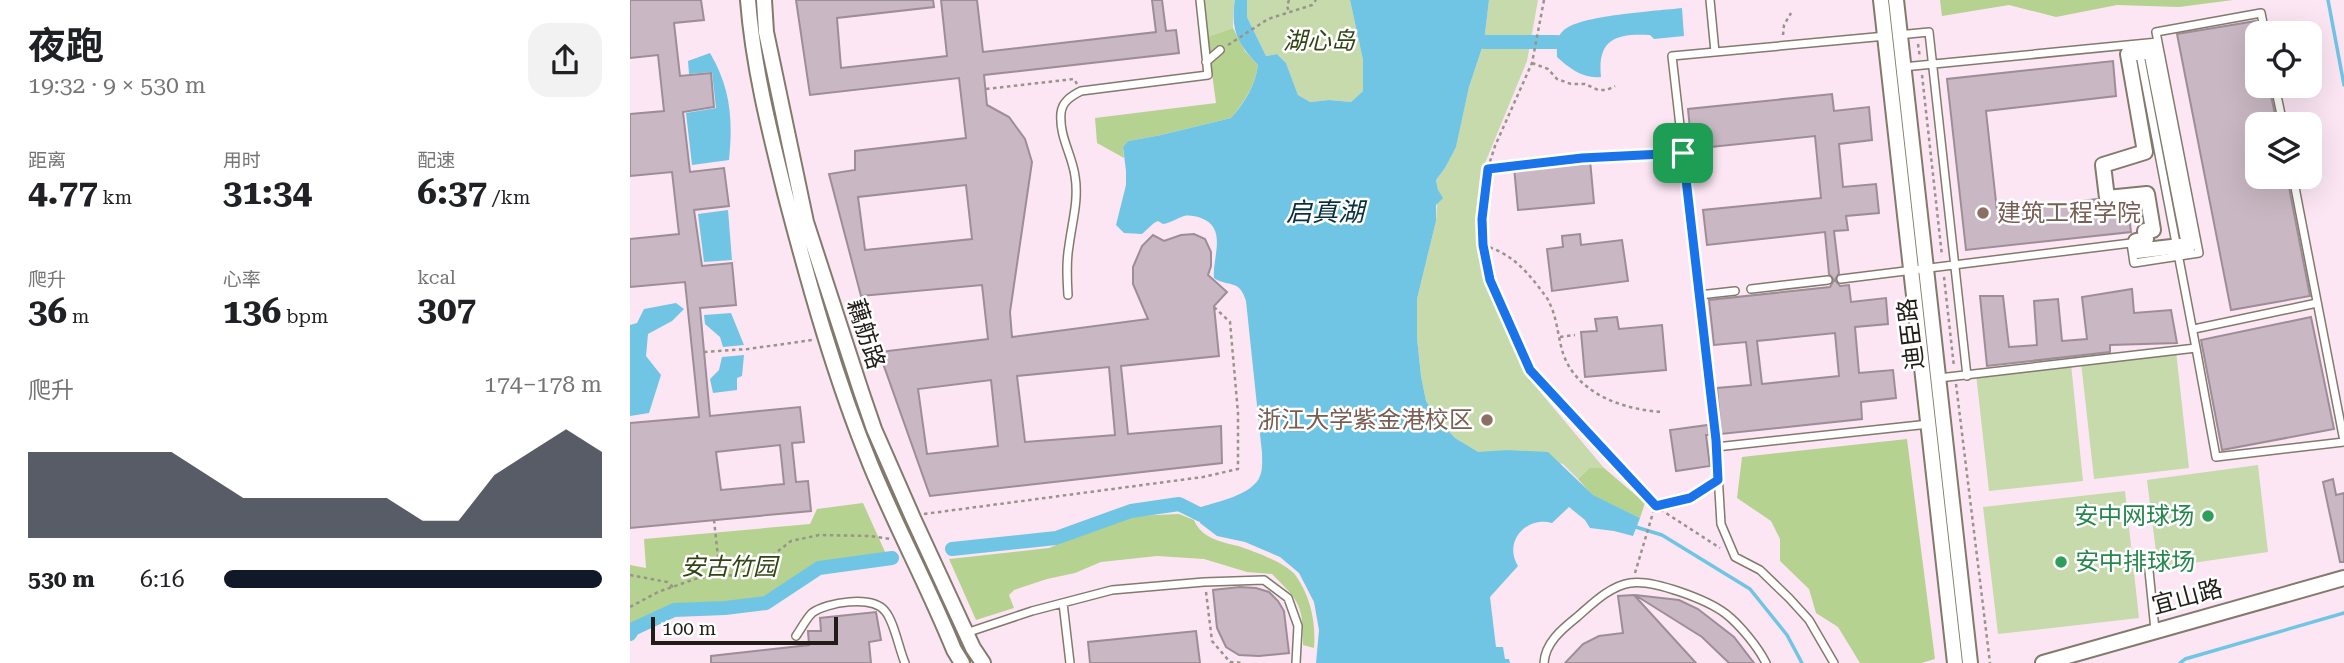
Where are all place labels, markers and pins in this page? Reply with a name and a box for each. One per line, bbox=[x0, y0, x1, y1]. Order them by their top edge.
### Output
pin bbox=[1653, 123, 1713, 183]
place label: 建筑工程学院 bbox=[1997, 199, 2141, 227]
marker: 建筑工程学院 bbox=[1975, 205, 1991, 221]
place label: 浙江大学紫金港校区 bbox=[1257, 406, 1473, 434]
marker: 浙江大学紫金港校区 bbox=[1479, 412, 1495, 428]
place label: 安中网球场 bbox=[2074, 502, 2194, 530]
marker: 安中网球场 bbox=[2200, 508, 2216, 524]
place label: 安中排球场 bbox=[2075, 548, 2195, 576]
marker: 安中排球场 bbox=[2053, 554, 2069, 570]

